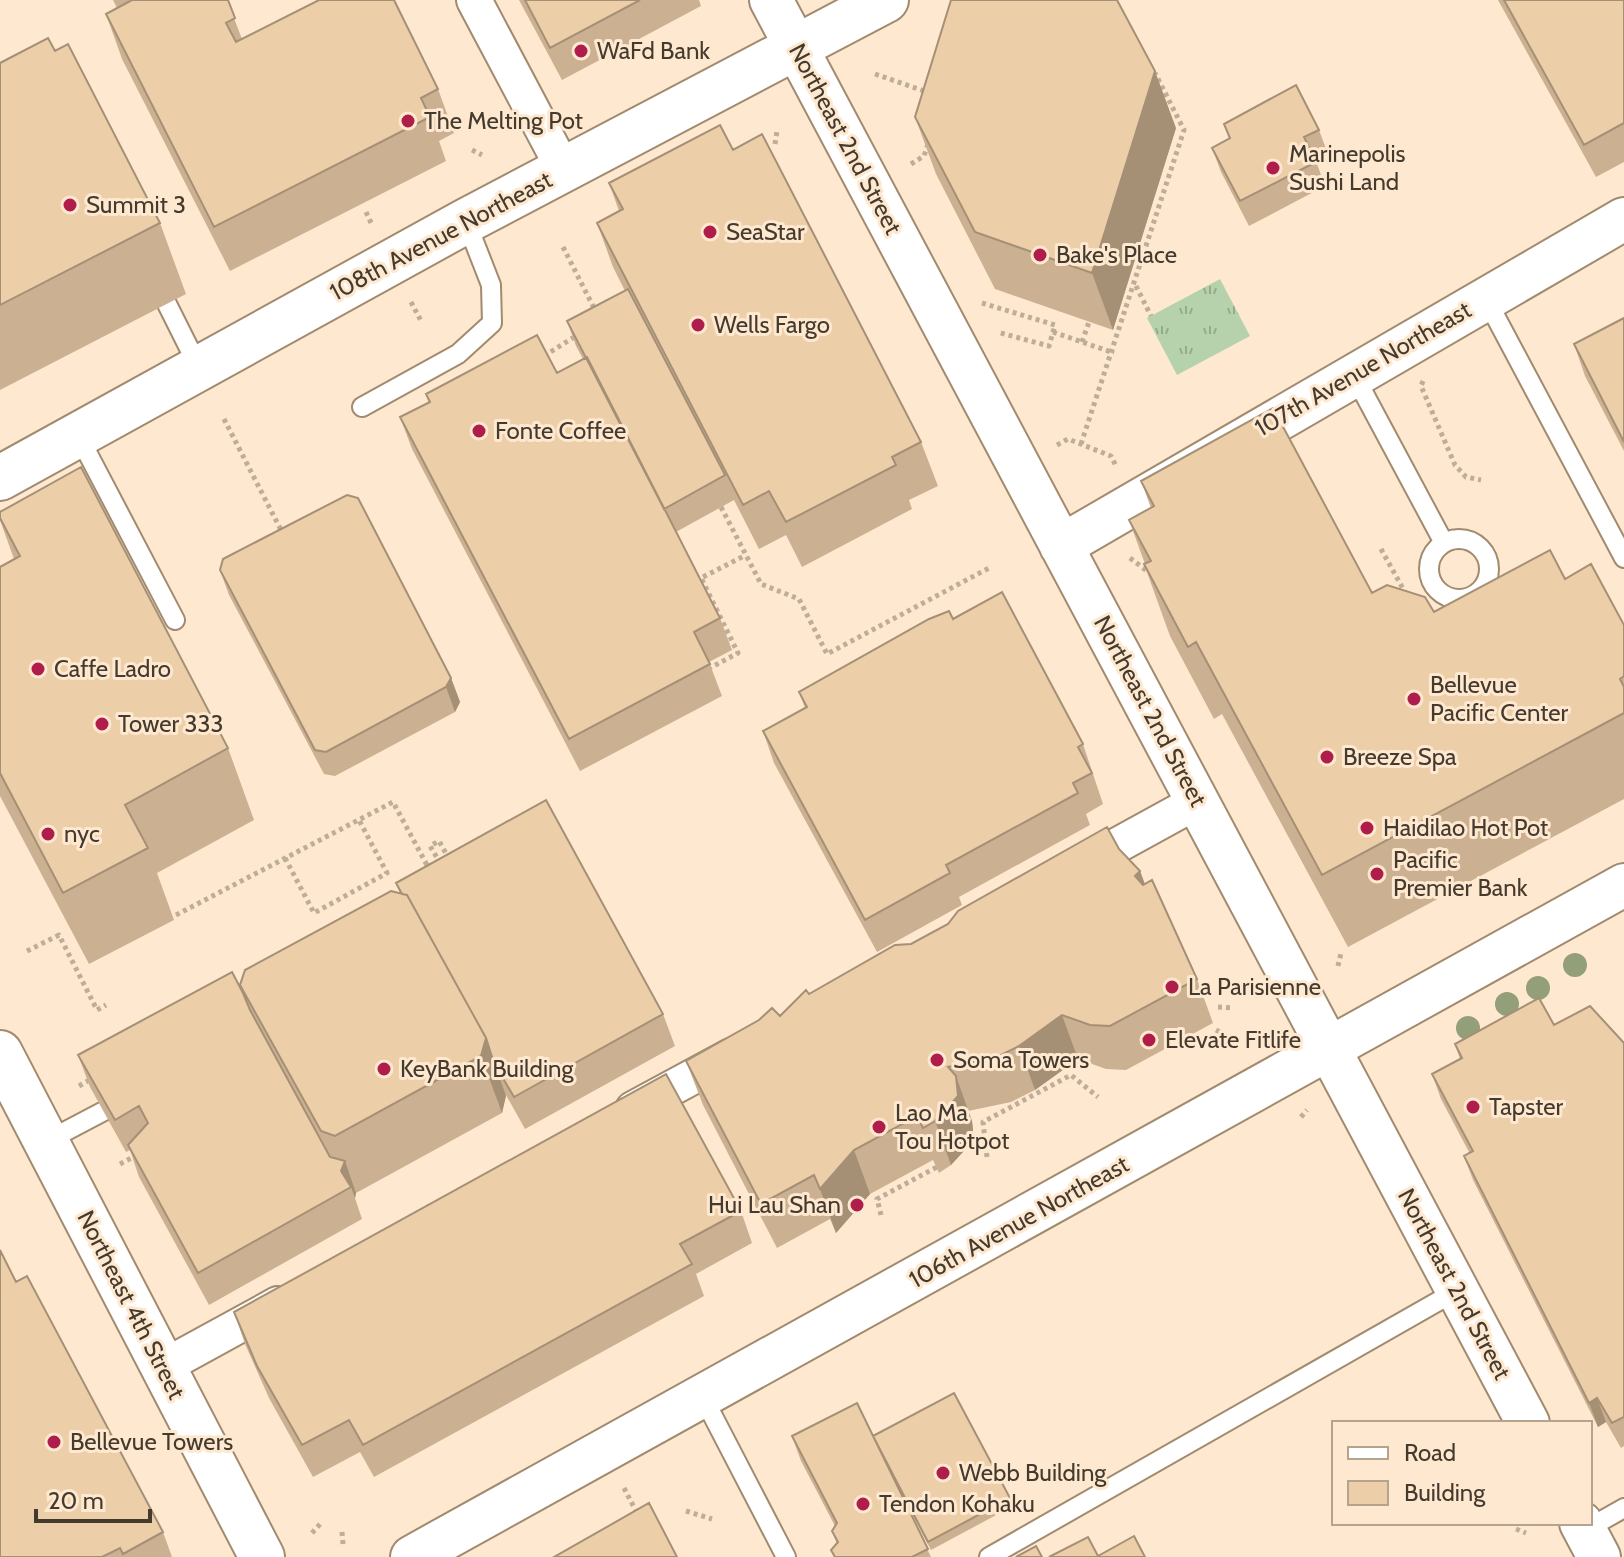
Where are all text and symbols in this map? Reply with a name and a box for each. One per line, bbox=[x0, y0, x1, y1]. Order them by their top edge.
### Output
place label: WaFd Bank bbox=[597, 36, 710, 65]
street label: Northeast 2nd Street bbox=[783, 38, 908, 239]
marker: WaFd Bank bbox=[572, 42, 590, 60]
place label: The Melting Pot bbox=[424, 106, 583, 135]
marker: The Melting Pot bbox=[399, 112, 417, 130]
place label: Marinepolis Sushi Land bbox=[1289, 139, 1406, 196]
marker: Marinepolis Sushi Land bbox=[1264, 159, 1282, 177]
street label: 108th Avenue Northeast bbox=[325, 165, 557, 306]
place label: Summit 3 bbox=[86, 190, 186, 219]
marker: Summit 3 bbox=[61, 196, 79, 214]
place label: SeaStar bbox=[726, 217, 805, 246]
marker: SeaStar bbox=[701, 223, 719, 241]
place label: Bake's Place bbox=[1056, 240, 1177, 269]
marker: Bake's Place bbox=[1031, 246, 1049, 264]
street label: 107th Avenue Northeast bbox=[1250, 295, 1476, 442]
place label: Wells Fargo bbox=[714, 310, 830, 339]
marker: Wells Fargo bbox=[689, 316, 707, 334]
place label: Fonte Coffee bbox=[495, 416, 626, 445]
marker: Fonte Coffee bbox=[470, 422, 488, 440]
street label: Northeast 2nd Street bbox=[1088, 610, 1213, 811]
place label: Caffe Ladro bbox=[54, 654, 171, 683]
marker: Caffe Ladro bbox=[29, 660, 47, 678]
place label: Bellevue Pacific Center bbox=[1430, 670, 1568, 727]
marker: Bellevue Pacific Center bbox=[1405, 690, 1423, 708]
place label: Tower 333 bbox=[118, 709, 223, 738]
marker: Tower 333 bbox=[93, 715, 111, 733]
place label: Breeze Spa bbox=[1343, 742, 1457, 771]
marker: Breeze Spa bbox=[1318, 748, 1336, 766]
place label: Haidilao Hot Pot bbox=[1383, 813, 1548, 842]
place label: nyc bbox=[64, 819, 100, 848]
marker: Haidilao Hot Pot bbox=[1358, 819, 1376, 837]
marker: nyc bbox=[39, 825, 57, 843]
place label: Pacific Premier Bank bbox=[1393, 845, 1528, 902]
marker: Pacific Premier Bank bbox=[1368, 865, 1386, 883]
place label: La Parisienne bbox=[1188, 972, 1321, 1001]
marker: La Parisienne bbox=[1163, 978, 1181, 996]
place label: Elevate Fitlife bbox=[1165, 1025, 1301, 1054]
marker: Elevate Fitlife bbox=[1140, 1031, 1158, 1049]
place label: Soma Towers bbox=[953, 1045, 1089, 1074]
marker: Soma Towers bbox=[928, 1051, 946, 1069]
place label: KeyBank Building bbox=[400, 1054, 574, 1083]
marker: KeyBank Building bbox=[375, 1060, 393, 1078]
place label: Tapster bbox=[1489, 1092, 1563, 1121]
place label: Lao Ma Tou Hotpot bbox=[895, 1098, 1009, 1155]
marker: Tapster bbox=[1464, 1098, 1482, 1116]
marker: Lao Ma Tou Hotpot bbox=[870, 1118, 888, 1136]
street label: 106th Avenue Northeast bbox=[904, 1149, 1134, 1294]
street label: Northeast 2nd Street bbox=[1392, 1183, 1517, 1384]
place label: Hui Lau Shan bbox=[708, 1190, 841, 1219]
marker: Hui Lau Shan bbox=[848, 1196, 866, 1214]
street label: Northeast 4th Street bbox=[71, 1206, 192, 1404]
legend bbox=[1332, 1421, 1592, 1525]
place label: Bellevue Towers bbox=[70, 1427, 233, 1456]
marker: Bellevue Towers bbox=[45, 1433, 63, 1451]
text: Road bbox=[1404, 1438, 1456, 1467]
place label: Webb Building bbox=[959, 1458, 1107, 1487]
marker: Webb Building bbox=[934, 1464, 952, 1482]
scale bar bbox=[36, 1473, 150, 1523]
text: Building bbox=[1404, 1478, 1486, 1507]
text: 20 m bbox=[48, 1486, 104, 1515]
place label: Tendon Kohaku bbox=[879, 1489, 1035, 1518]
marker: Tendon Kohaku bbox=[854, 1495, 872, 1513]

